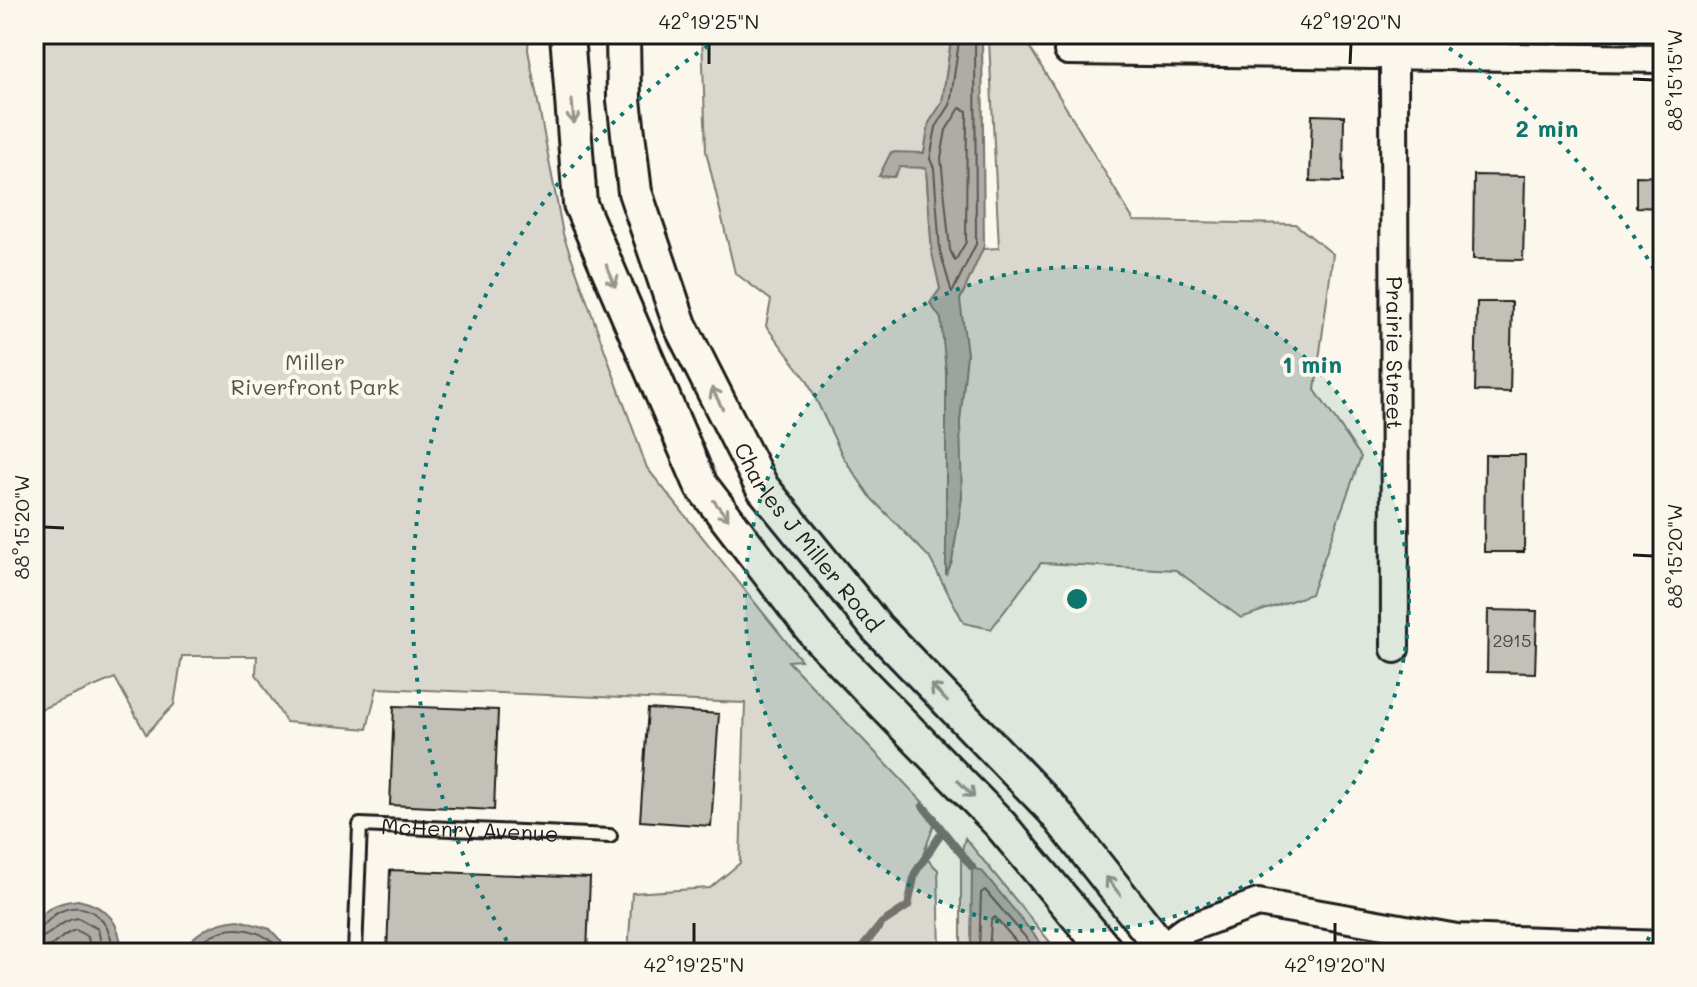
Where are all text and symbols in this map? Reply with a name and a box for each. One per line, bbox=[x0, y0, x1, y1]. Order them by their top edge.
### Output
text: 42°19'25"N bbox=[659, 8, 759, 34]
text: 42°19'20"N bbox=[1300, 8, 1402, 34]
text: 88°15'15"W bbox=[1661, 29, 1687, 131]
one-way arrow bbox=[566, 98, 581, 125]
text: 2 min bbox=[1516, 112, 1579, 143]
one-way arrow bbox=[604, 263, 619, 287]
street label: Prairie Street bbox=[1380, 276, 1410, 430]
park label: Miller Riverfront Park bbox=[231, 347, 399, 401]
text: 1 min bbox=[1282, 348, 1342, 379]
one-way arrow bbox=[708, 386, 724, 410]
street label: Charles J Miller Road bbox=[728, 437, 889, 638]
text: 88°15'20"W bbox=[8, 474, 34, 580]
one-way arrow bbox=[712, 499, 729, 520]
text: 88°15'20"W bbox=[1661, 503, 1687, 609]
centre of rings bbox=[1063, 585, 1091, 613]
house number: 2915 bbox=[1492, 628, 1532, 652]
one-way arrow bbox=[930, 683, 949, 703]
one-way arrow bbox=[956, 779, 975, 798]
street label: McHenry Avenue bbox=[380, 811, 559, 848]
one-way arrow bbox=[1105, 876, 1122, 897]
text: 42°19'25"N bbox=[644, 951, 744, 977]
text: 42°19'20"N bbox=[1284, 951, 1386, 977]

